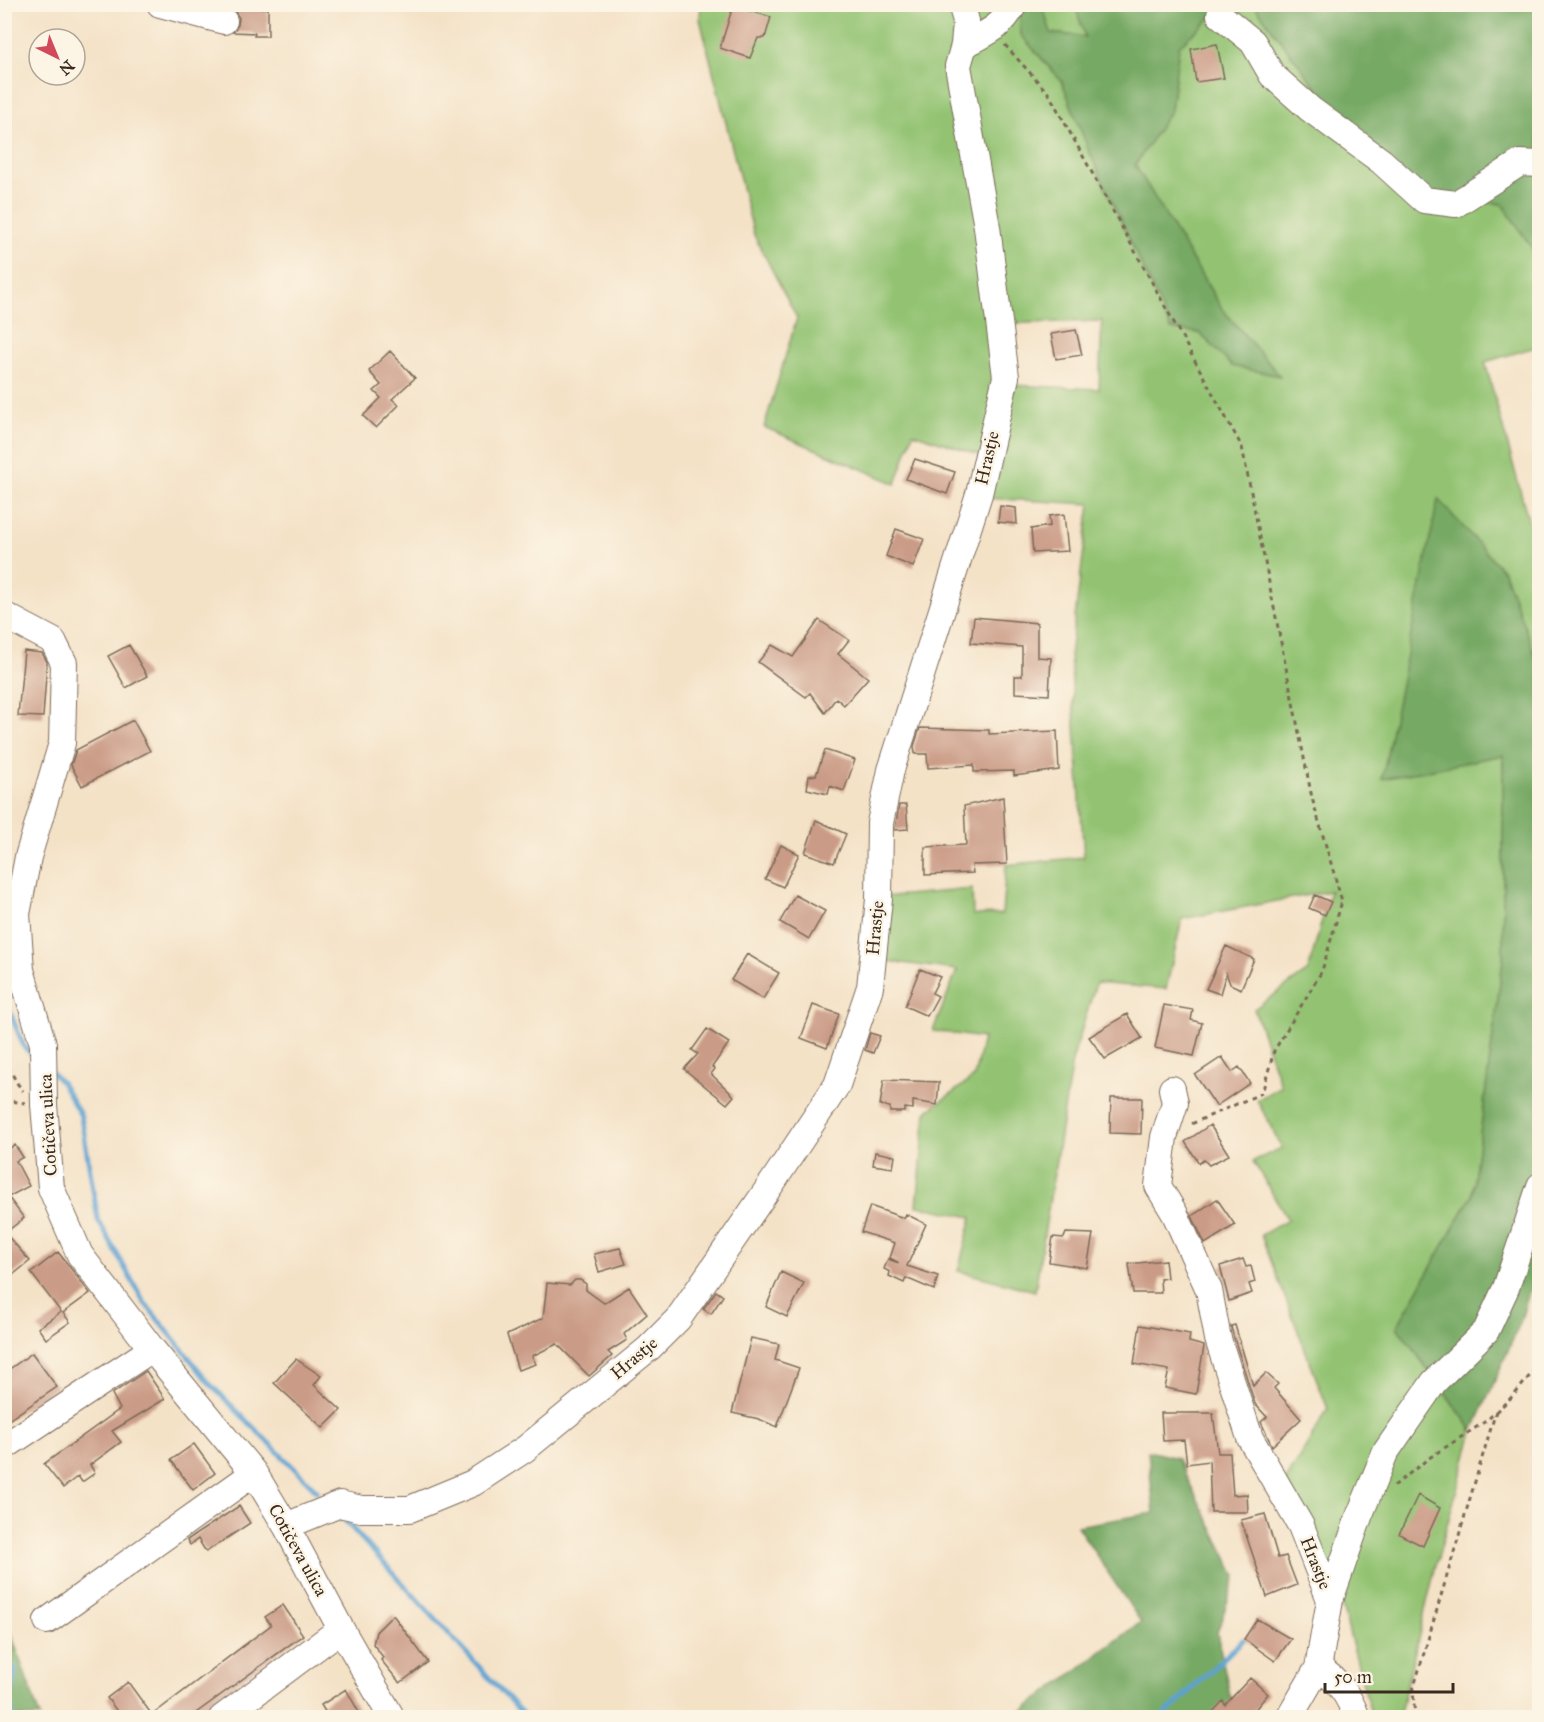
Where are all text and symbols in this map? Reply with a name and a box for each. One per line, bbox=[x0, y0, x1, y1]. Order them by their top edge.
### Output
north arrow bbox=[27, 27, 87, 87]
text: N bbox=[55, 56, 78, 79]
street label: Hrastje bbox=[970, 429, 1004, 487]
street label: Hrastje bbox=[862, 900, 888, 956]
street label: Cotičeva ulica bbox=[34, 1073, 62, 1177]
street label: Hrastje bbox=[606, 1332, 662, 1384]
street label: Cotičeva ulica bbox=[264, 1500, 333, 1600]
street label: Hrastje bbox=[1296, 1533, 1336, 1593]
scale bar bbox=[1325, 1656, 1452, 1694]
text: 50 m bbox=[1334, 1666, 1372, 1688]

